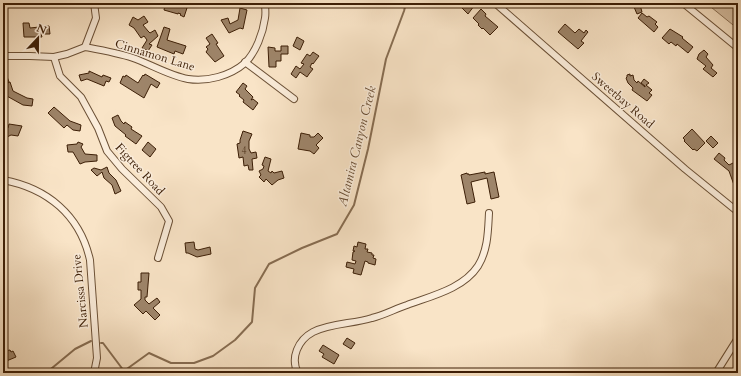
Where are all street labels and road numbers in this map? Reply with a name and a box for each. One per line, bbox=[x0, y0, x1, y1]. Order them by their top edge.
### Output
street label: Cinnamon Lane bbox=[113, 35, 197, 75]
street label: Sweetbay Road bbox=[588, 68, 658, 132]
street label: Figtree Road bbox=[112, 140, 169, 199]
street label: Narcissa Drive bbox=[68, 253, 92, 329]

